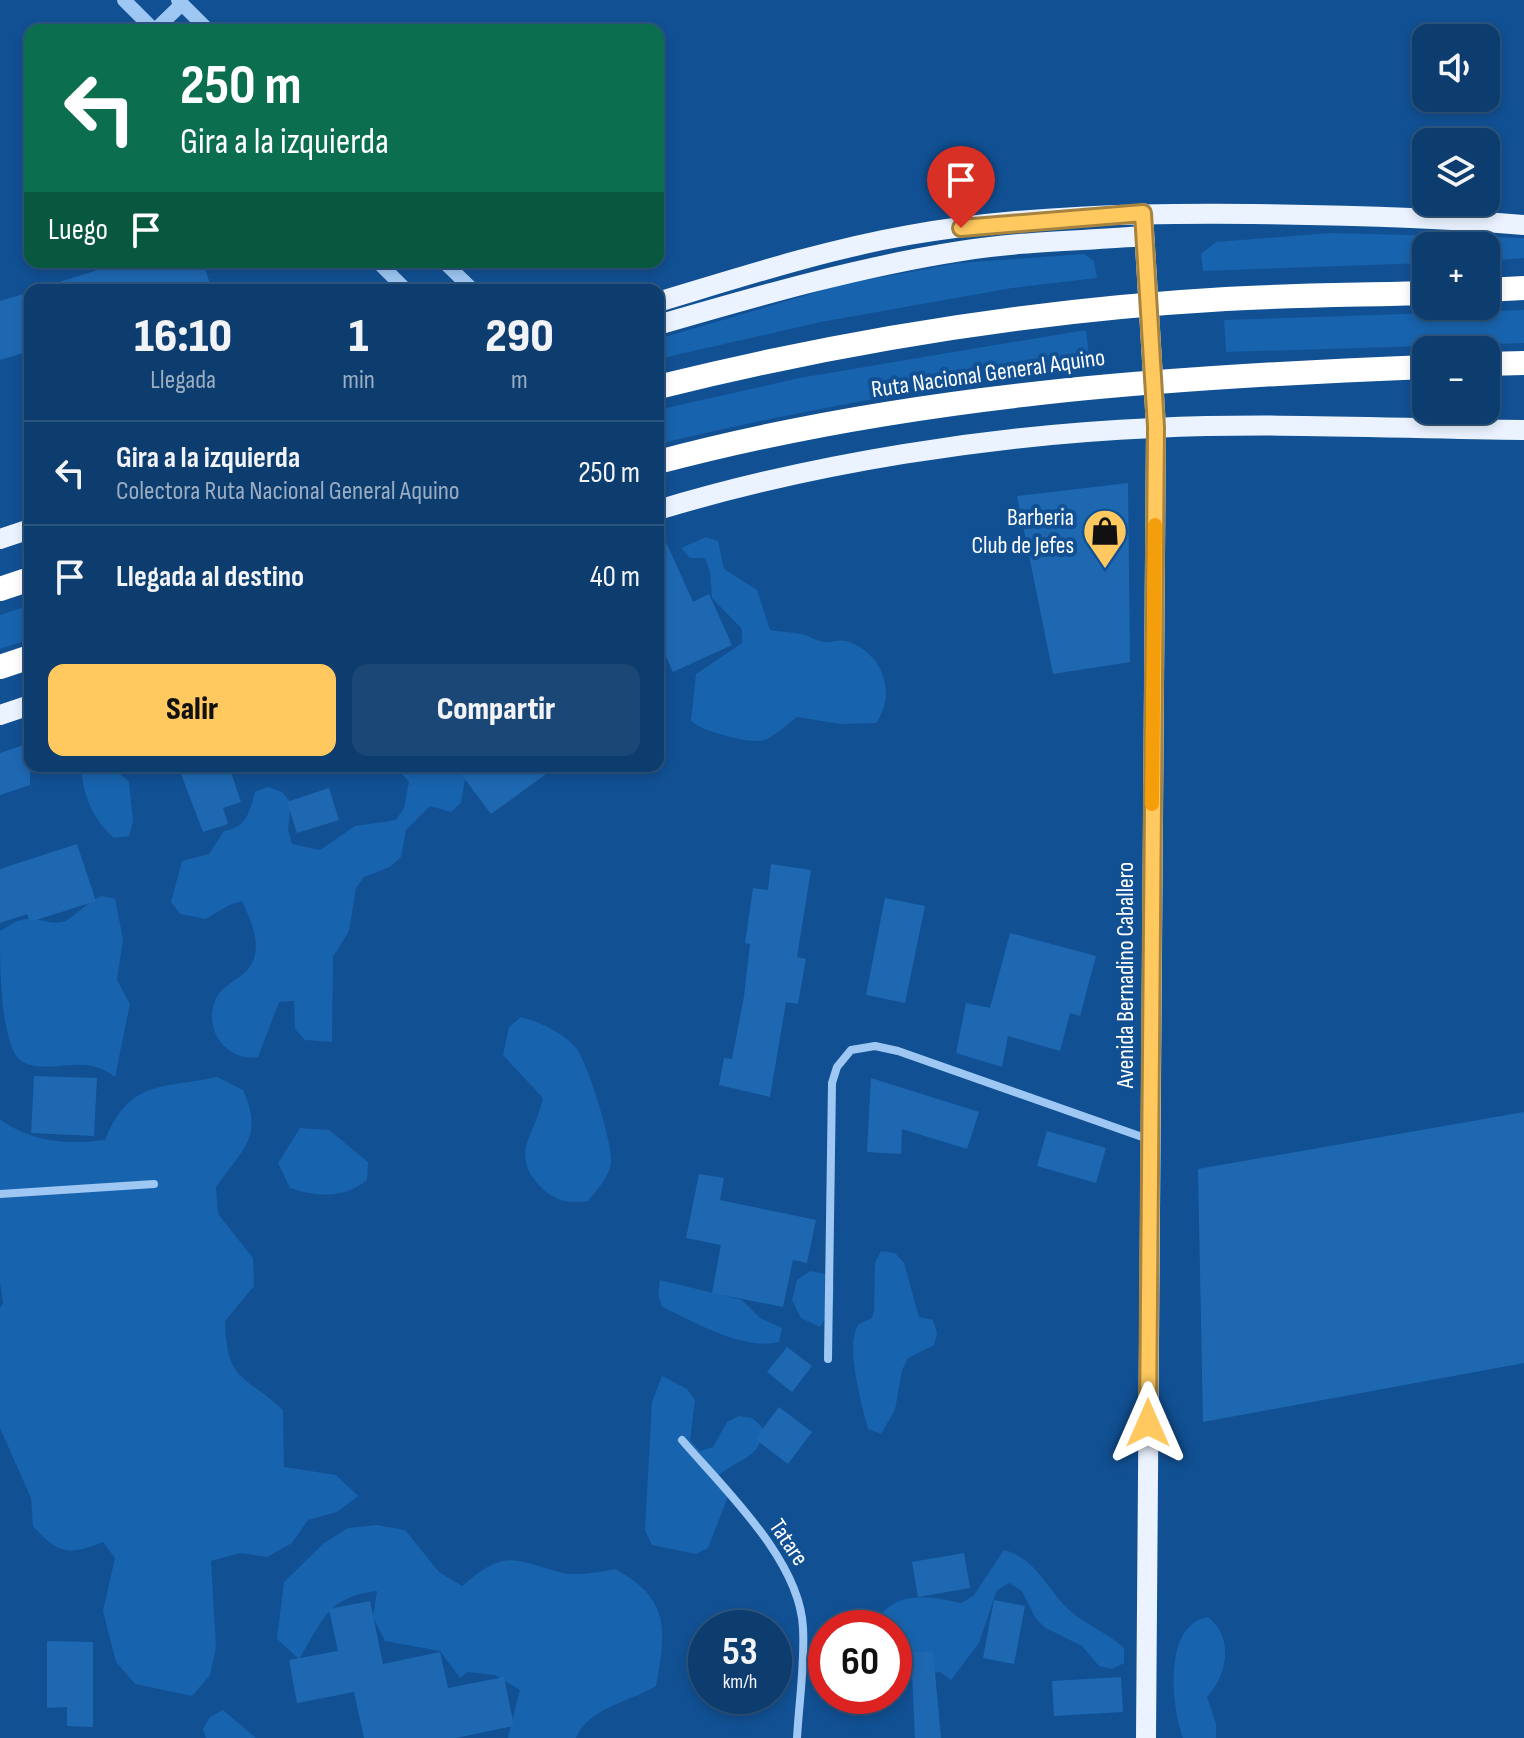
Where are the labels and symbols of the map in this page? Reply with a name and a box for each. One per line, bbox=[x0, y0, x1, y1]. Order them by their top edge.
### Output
pin bbox=[927, 146, 995, 228]
street label: Ruta Nacional General Aquino bbox=[869, 343, 1107, 404]
place label: Barberia Club de Jefes bbox=[971, 503, 1074, 560]
shop icon: Barberia Club de Jefes bbox=[1081, 507, 1129, 570]
street label: Avenida Bernadino Caballero bbox=[1111, 862, 1140, 1089]
position arrow bbox=[1106, 1381, 1190, 1465]
street label: Tatare bbox=[763, 1513, 815, 1571]
speed limit sign: 60 bbox=[808, 1610, 912, 1714]

